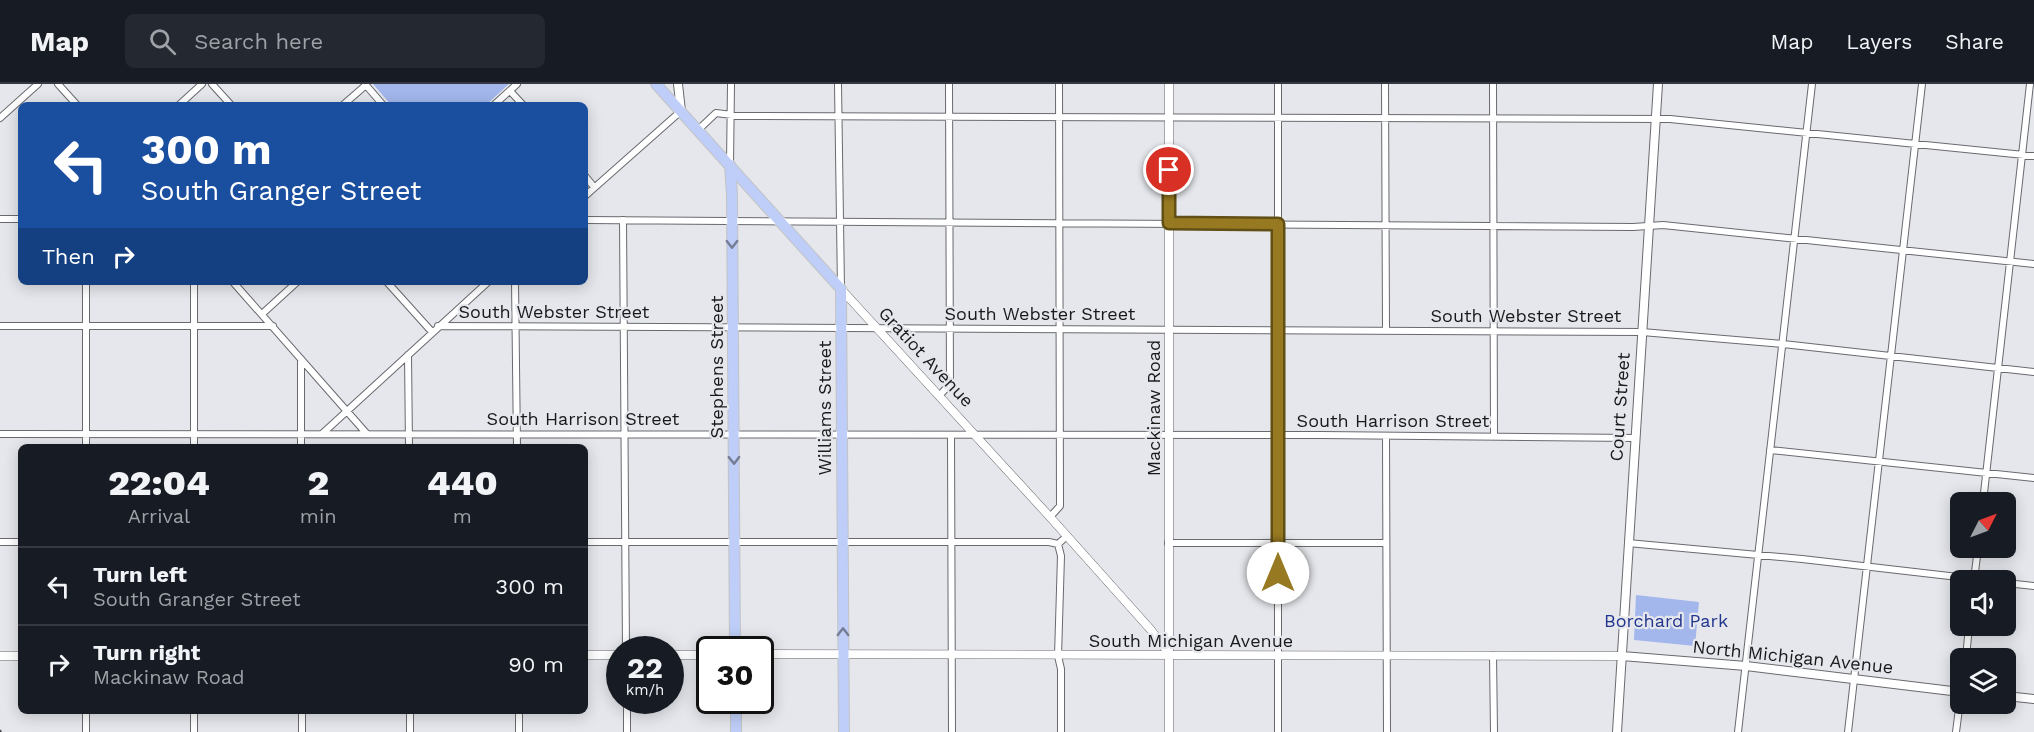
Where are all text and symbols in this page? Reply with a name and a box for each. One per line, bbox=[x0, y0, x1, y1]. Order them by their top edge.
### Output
search box bbox=[125, 14, 545, 68]
text: Map bbox=[30, 25, 89, 58]
icon: search bbox=[146, 25, 179, 58]
text: Search here bbox=[194, 29, 323, 54]
text: Map bbox=[1770, 29, 1813, 54]
text: Layers bbox=[1846, 29, 1912, 54]
text: Share bbox=[1945, 29, 2004, 54]
text: 300 m bbox=[141, 125, 272, 174]
icon: left bbox=[42, 126, 120, 204]
pin bbox=[1143, 144, 1194, 195]
icon: arrive bbox=[1152, 153, 1185, 186]
text: South Granger Street bbox=[141, 175, 421, 207]
one-way arrow bbox=[726, 239, 738, 248]
icon: right bbox=[107, 240, 140, 273]
text: Then bbox=[42, 244, 95, 269]
street label: Stephens Street bbox=[706, 295, 727, 439]
street label: South Webster Street bbox=[459, 301, 650, 322]
street label: Gratiot Avenue bbox=[875, 302, 978, 411]
street label: South Webster Street bbox=[945, 303, 1136, 324]
street label: South Webster Street bbox=[1431, 305, 1622, 326]
street label: Williams Street bbox=[814, 340, 835, 476]
street label: Mackinaw Road bbox=[1143, 340, 1164, 476]
street label: Court Street bbox=[1605, 351, 1634, 462]
street label: South Harrison Street bbox=[487, 408, 680, 429]
street label: South Harrison Street bbox=[1297, 410, 1490, 431]
one-way arrow bbox=[728, 455, 740, 464]
text: 22:04 bbox=[108, 462, 210, 504]
text: 2 bbox=[307, 462, 329, 504]
text: 440 bbox=[427, 462, 498, 504]
north arrow bbox=[1950, 492, 2016, 558]
map controls bbox=[1950, 492, 2016, 714]
text: Arrival bbox=[128, 504, 190, 528]
text: min bbox=[300, 504, 337, 528]
text: m bbox=[453, 504, 472, 528]
position arrow bbox=[1246, 541, 1310, 605]
text: Turn left bbox=[93, 562, 187, 587]
icon: left bbox=[42, 570, 75, 603]
button: sound bbox=[1950, 570, 2016, 636]
text: 300 m bbox=[495, 574, 564, 599]
text: South Granger Street bbox=[93, 587, 301, 611]
park label: Borchard Park bbox=[1604, 610, 1728, 631]
one-way arrow bbox=[837, 627, 849, 636]
street label: South Michigan Avenue bbox=[1089, 630, 1293, 651]
speed limit sign: 30 bbox=[696, 636, 774, 714]
street label: North Michigan Avenue bbox=[1692, 636, 1894, 677]
text: Turn right bbox=[93, 640, 200, 665]
icon: right bbox=[42, 648, 75, 681]
button: layers bbox=[1950, 648, 2016, 714]
text: 22 bbox=[627, 650, 663, 685]
text: 90 m bbox=[508, 652, 564, 677]
text: Mackinaw Road bbox=[93, 665, 245, 689]
text: km/h bbox=[626, 681, 664, 699]

